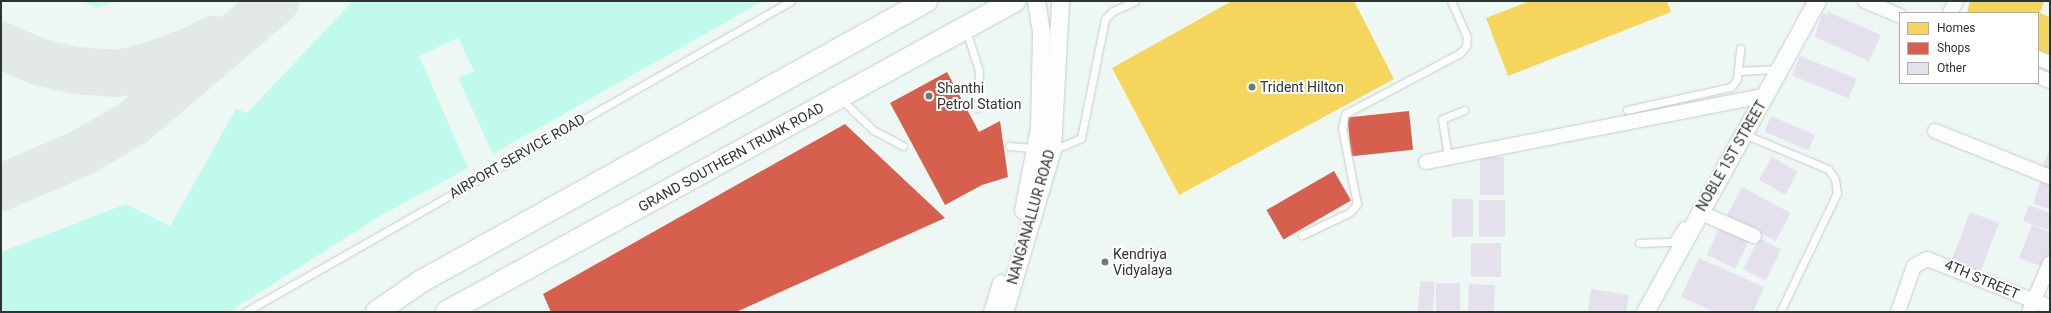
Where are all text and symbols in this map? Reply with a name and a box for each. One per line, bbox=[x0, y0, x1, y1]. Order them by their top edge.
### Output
legend bbox=[1899, 12, 2039, 84]
text: Homes bbox=[1937, 21, 1975, 35]
text: Shops bbox=[1937, 41, 1971, 55]
text: Other bbox=[1937, 61, 1966, 75]
place label: Trident Hilton bbox=[1260, 79, 1344, 95]
place label: Shanthi Petrol Station bbox=[937, 80, 1021, 112]
marker: Trident Hilton bbox=[1247, 82, 1257, 92]
marker: Shanthi Petrol Station bbox=[924, 91, 934, 101]
street label: NOBLE 1ST STREET bbox=[1692, 98, 1770, 214]
street label: GRAND SOUTHERN TRUNK ROAD bbox=[635, 99, 827, 215]
street label: AIRPORT SERVICE ROAD bbox=[446, 110, 588, 202]
street label: NANGANALLUR ROAD bbox=[1004, 148, 1058, 286]
place label: Kendriya Vidyalaya bbox=[1113, 246, 1172, 278]
street label: 4TH STREET bbox=[1942, 256, 2022, 302]
marker: Kendriya Vidyalaya bbox=[1100, 257, 1110, 267]

